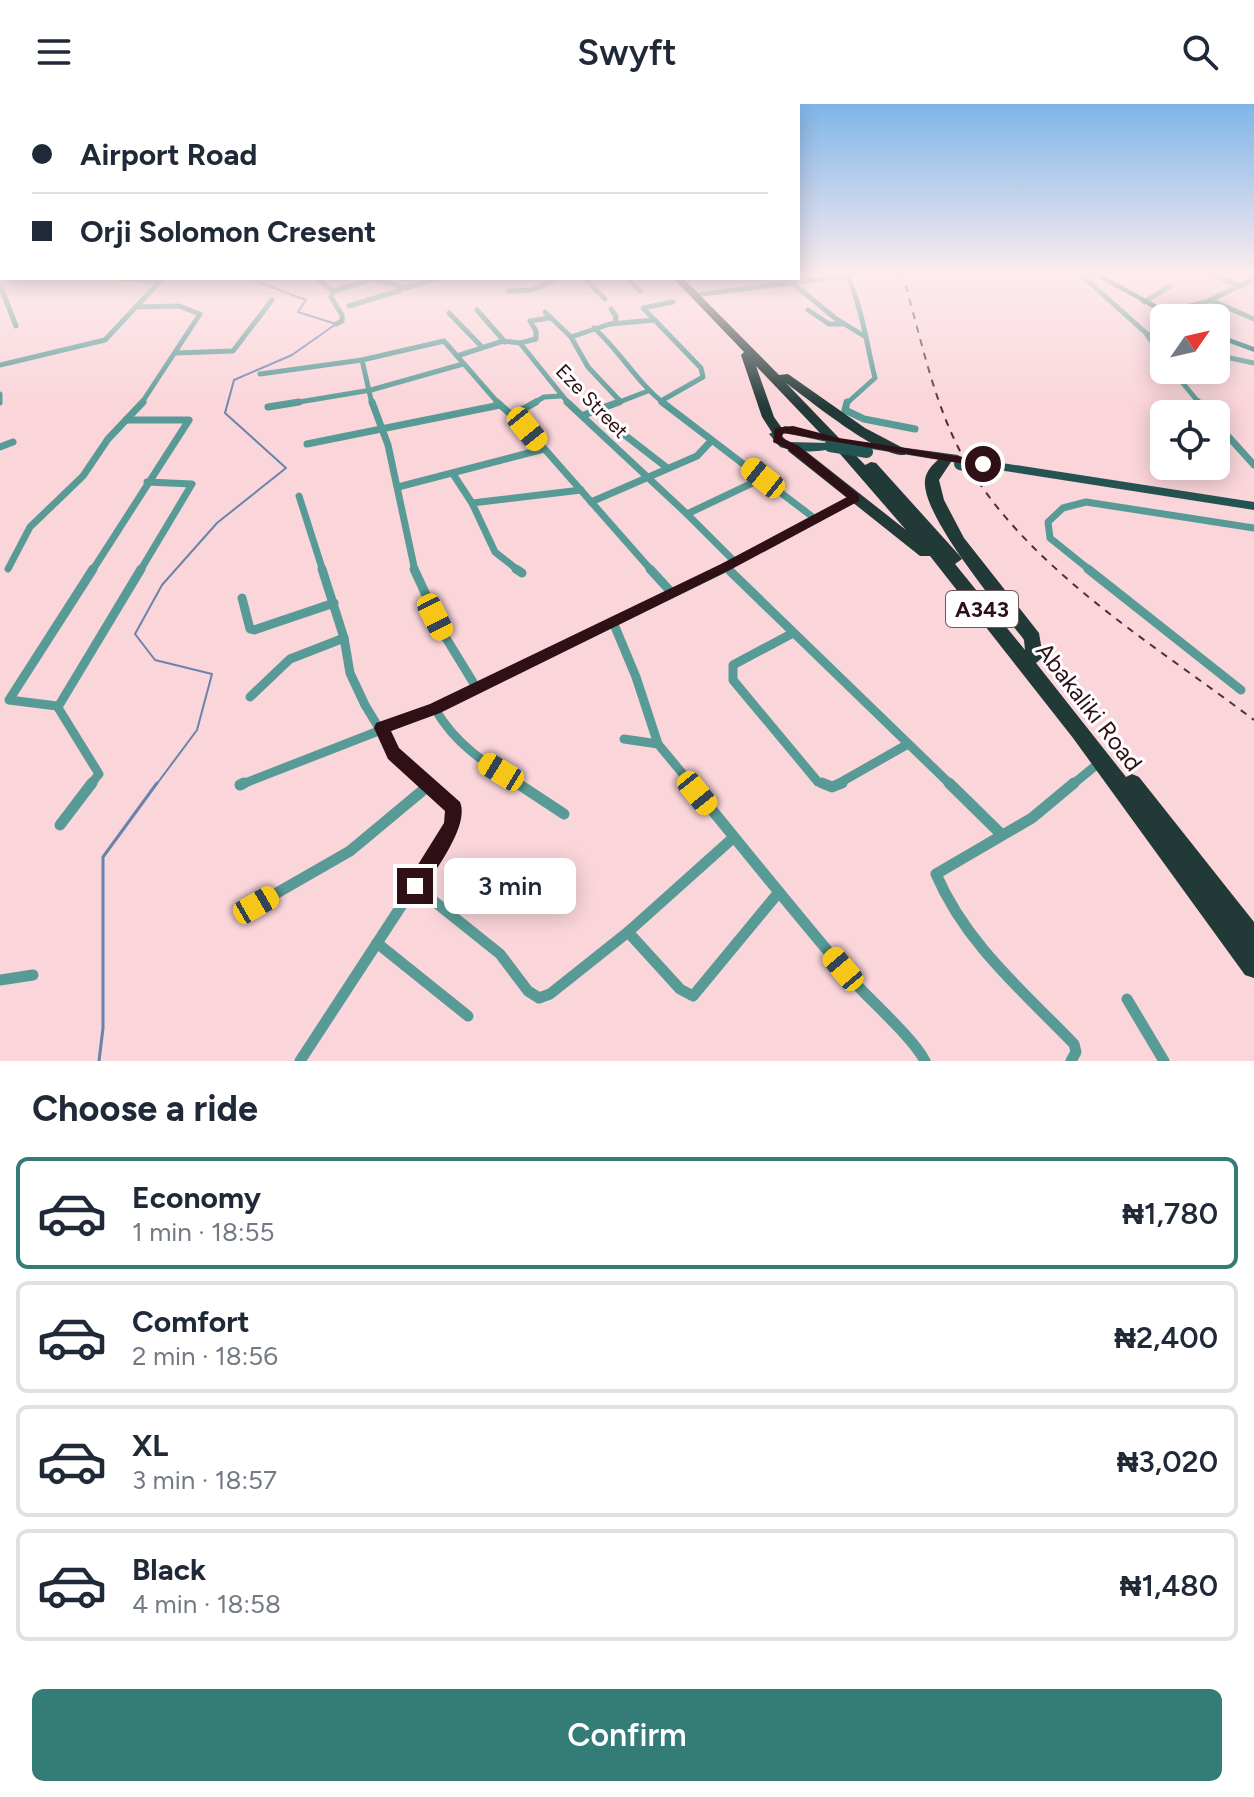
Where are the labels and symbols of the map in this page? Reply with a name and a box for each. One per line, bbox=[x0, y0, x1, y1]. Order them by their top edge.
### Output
north arrow bbox=[1150, 304, 1230, 384]
street label: Eze Street bbox=[551, 359, 633, 443]
car bbox=[503, 403, 551, 455]
route start bbox=[965, 446, 1001, 482]
car bbox=[737, 454, 789, 502]
car bbox=[413, 590, 457, 644]
road number: A343 bbox=[946, 591, 1018, 627]
street label: Abakaliki Road bbox=[1030, 637, 1149, 777]
car bbox=[474, 749, 528, 795]
car bbox=[673, 767, 721, 819]
callout: 3 min bbox=[443, 858, 575, 914]
route end bbox=[397, 868, 433, 904]
car bbox=[229, 883, 283, 927]
car bbox=[818, 943, 868, 995]

